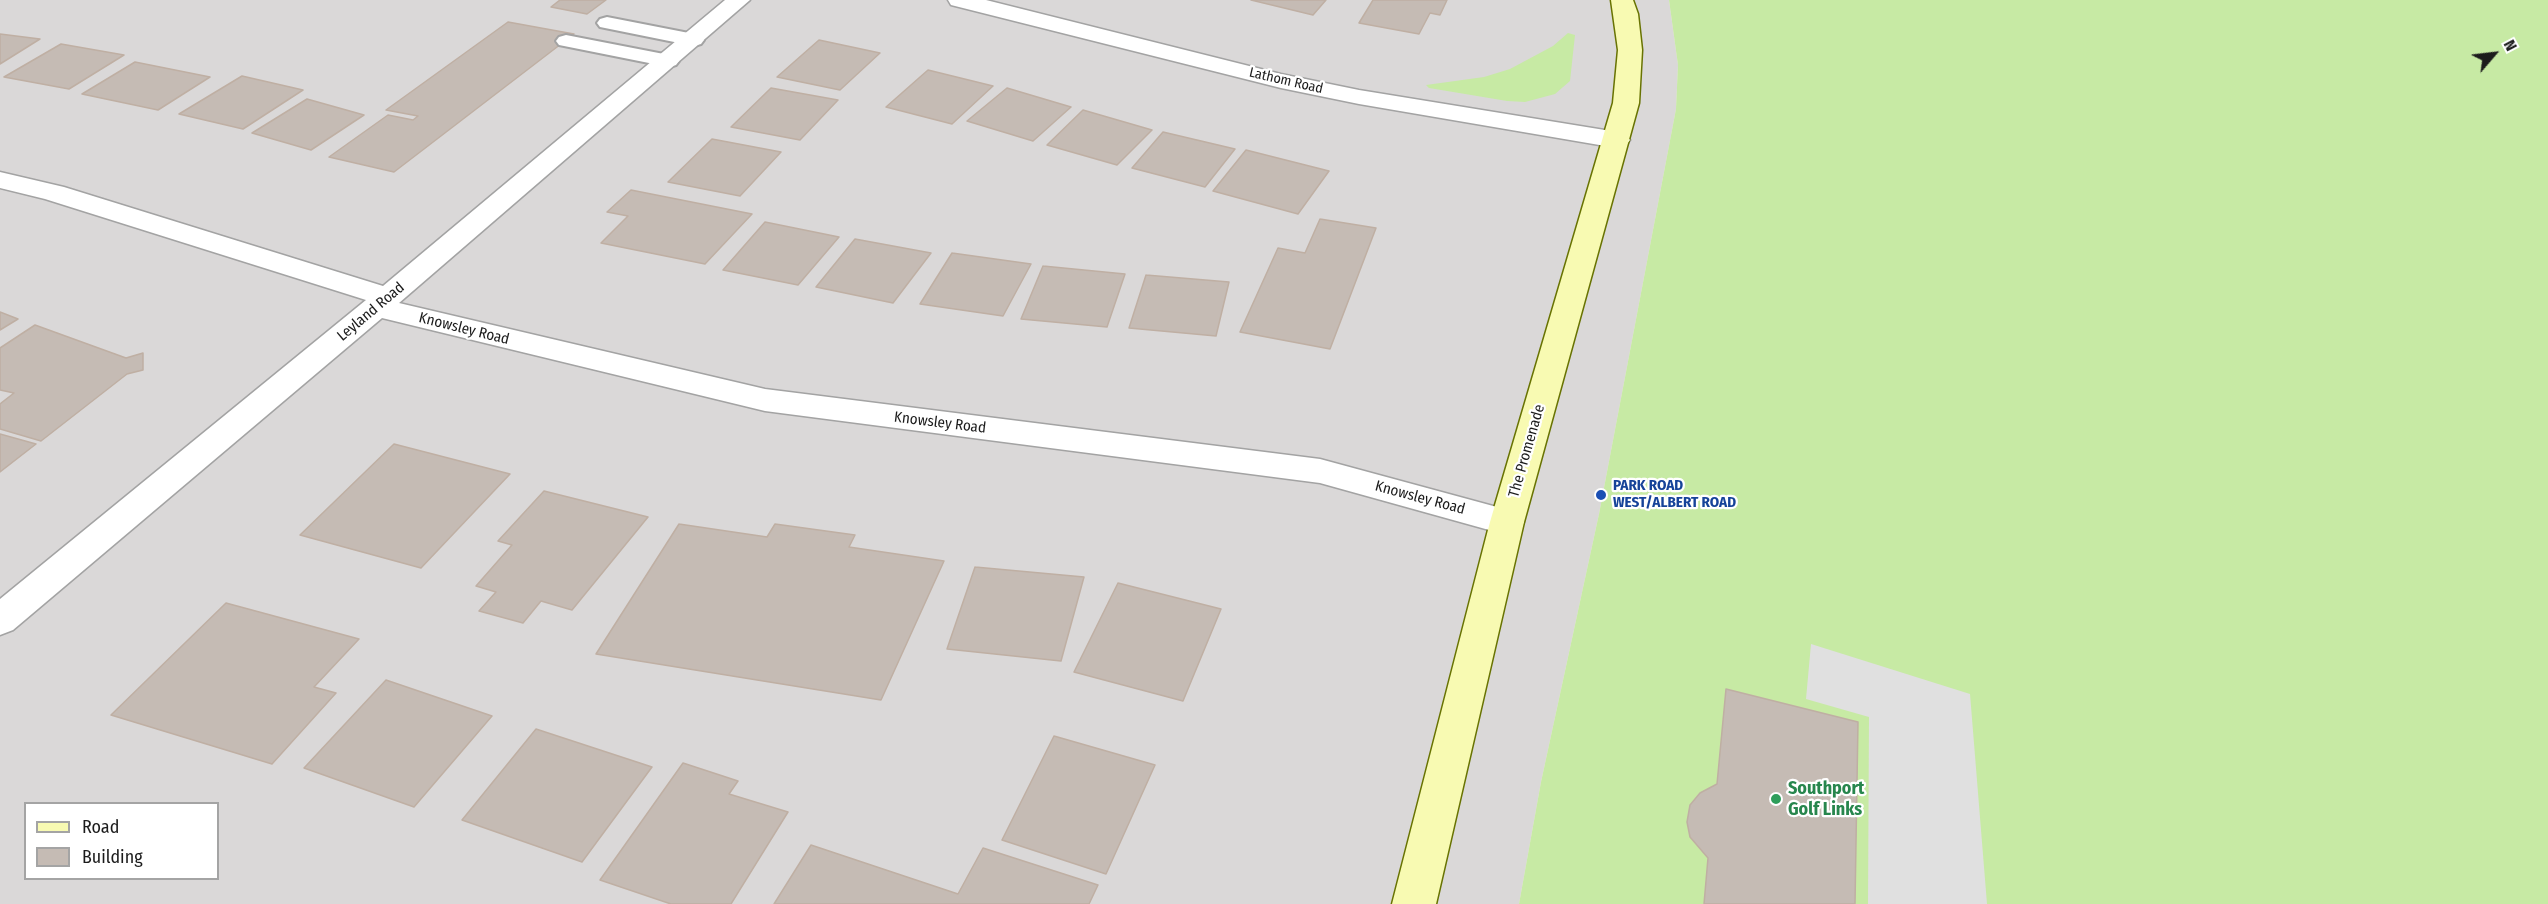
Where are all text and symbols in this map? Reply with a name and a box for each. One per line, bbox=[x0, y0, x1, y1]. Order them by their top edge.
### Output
north arrow bbox=[2464, 24, 2524, 84]
text: N bbox=[2500, 37, 2521, 54]
street label: Lathom Road bbox=[1247, 64, 1325, 98]
street label: Leyland Road bbox=[334, 279, 408, 345]
street label: Knowsley Road bbox=[417, 309, 511, 349]
street label: The Promenade bbox=[1505, 403, 1549, 499]
street label: Knowsley Road bbox=[893, 408, 987, 438]
street label: Knowsley Road bbox=[1373, 477, 1467, 519]
place label: PARK ROAD WEST/ALBERT ROAD bbox=[1613, 477, 1736, 512]
marker: PARK ROAD WEST/ALBERT ROAD bbox=[1594, 488, 1608, 502]
place label: Southport Golf Links bbox=[1788, 778, 1864, 820]
marker: Southport Golf Links bbox=[1769, 792, 1783, 806]
legend bbox=[24, 802, 219, 880]
text: Road bbox=[82, 816, 119, 838]
text: Building bbox=[82, 846, 143, 868]

